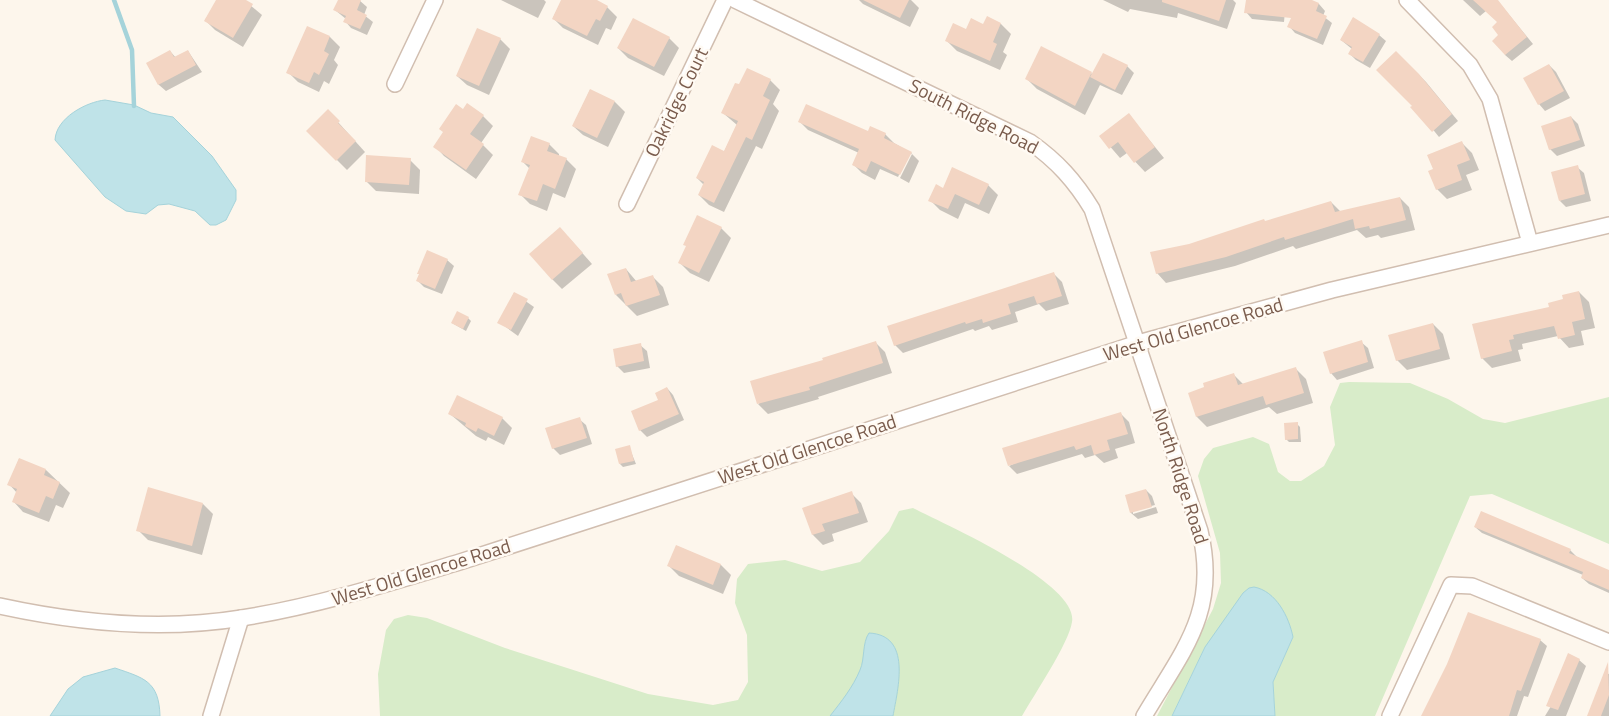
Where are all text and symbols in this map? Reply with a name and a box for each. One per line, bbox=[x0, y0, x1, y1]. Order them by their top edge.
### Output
street label: Oakridge Court bbox=[636, 42, 715, 162]
street label: South Ridge Road bbox=[904, 70, 1044, 161]
street label: West Old Glencoe Road bbox=[1100, 289, 1286, 368]
street label: North Ridge Road bbox=[1146, 404, 1217, 547]
street label: West Old Glencoe Road bbox=[714, 406, 900, 491]
street label: West Old Glencoe Road bbox=[328, 530, 514, 613]

